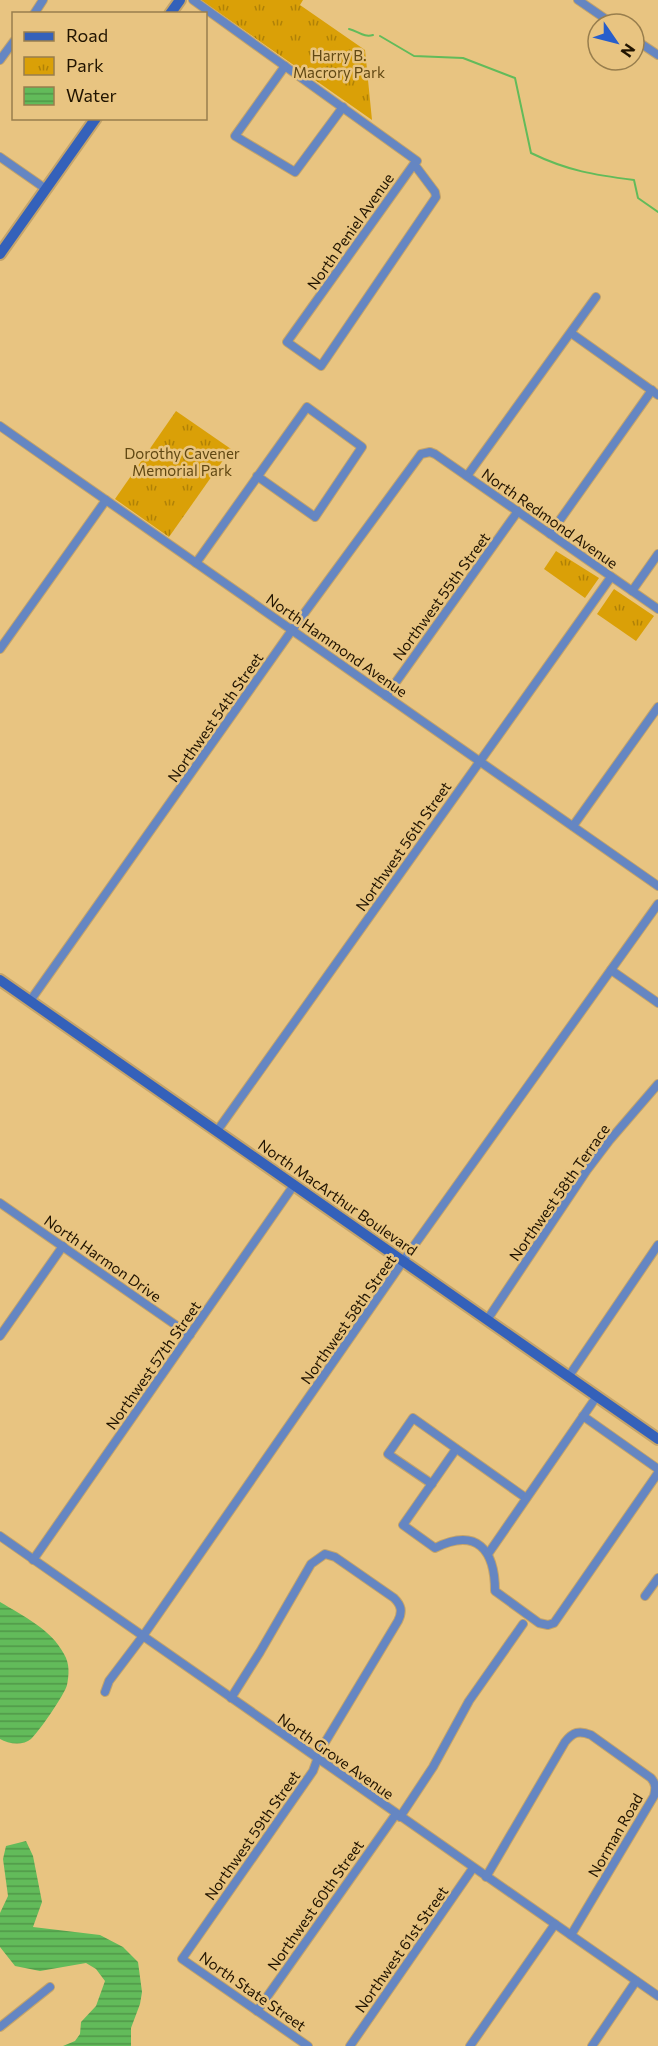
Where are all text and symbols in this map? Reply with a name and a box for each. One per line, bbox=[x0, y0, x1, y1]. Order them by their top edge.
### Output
legend bbox=[12, 12, 207, 120]
north arrow bbox=[586, 12, 646, 72]
text: Road bbox=[66, 24, 108, 46]
text: N bbox=[617, 41, 640, 61]
park label: Harry B. Macrory Park bbox=[293, 46, 385, 81]
text: Park bbox=[66, 54, 104, 76]
text: Water bbox=[66, 84, 117, 106]
street label: North Peniel Avenue bbox=[303, 169, 397, 293]
park label: Dorothy Cavener Memorial Park bbox=[124, 444, 240, 479]
street label: North Redmond Avenue bbox=[478, 464, 622, 572]
street label: Northwest 55th Street bbox=[389, 529, 493, 663]
street label: North Hammond Avenue bbox=[263, 589, 411, 701]
street label: Northwest 54th Street bbox=[163, 649, 267, 785]
street label: Northwest 56th Street bbox=[351, 778, 455, 914]
street label: Northwest 58th Terrace bbox=[505, 1120, 613, 1264]
street label: North MacArthur Boulevard bbox=[255, 1135, 421, 1259]
street label: North Harmon Drive bbox=[41, 1211, 165, 1305]
street label: Northwest 58th Street bbox=[296, 1251, 400, 1387]
street label: Northwest 57th Street bbox=[102, 1297, 204, 1433]
street label: North Grove Avenue bbox=[275, 1709, 398, 1803]
street label: Northwest 59th Street bbox=[200, 1767, 304, 1903]
street label: Norman Road bbox=[584, 1790, 646, 1880]
street label: Northwest 60th Street bbox=[263, 1836, 367, 1974]
street label: Northwest 61st Street bbox=[351, 1882, 451, 2016]
street label: North State Street bbox=[196, 1948, 310, 2034]

